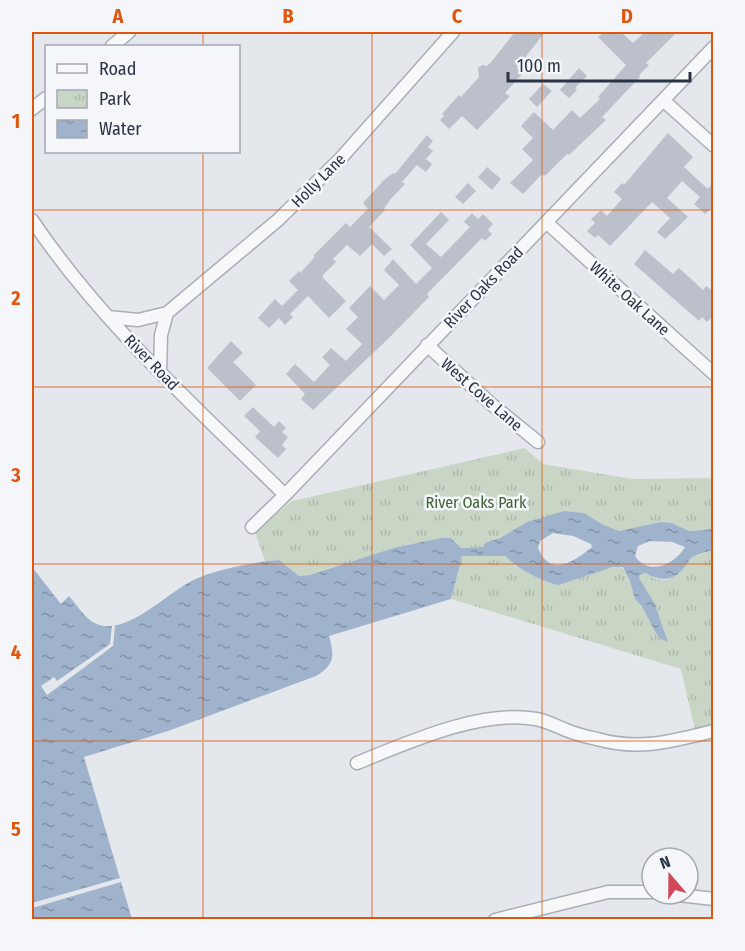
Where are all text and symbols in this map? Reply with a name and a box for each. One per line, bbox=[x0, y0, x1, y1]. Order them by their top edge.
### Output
text: A bbox=[112, 4, 125, 28]
text: B bbox=[282, 4, 294, 28]
text: C bbox=[452, 4, 463, 28]
text: D bbox=[621, 4, 633, 28]
legend bbox=[45, 45, 240, 153]
scale bar bbox=[508, 45, 690, 83]
text: 100 m bbox=[517, 55, 561, 77]
text: Road bbox=[99, 58, 136, 80]
text: Park bbox=[99, 88, 132, 110]
text: 1 bbox=[12, 109, 20, 133]
text: Water bbox=[99, 118, 142, 140]
street label: Holly Lane bbox=[287, 149, 349, 211]
street label: River Oaks Road bbox=[440, 243, 527, 332]
street label: White Oak Lane bbox=[586, 257, 674, 339]
text: 2 bbox=[10, 286, 21, 310]
street label: River Road bbox=[120, 330, 183, 394]
street label: West Cove Lane bbox=[437, 354, 526, 435]
text: 3 bbox=[10, 463, 21, 487]
park label: River Oaks Park bbox=[425, 493, 527, 512]
text: 4 bbox=[11, 640, 21, 664]
text: 5 bbox=[11, 817, 21, 841]
north arrow bbox=[640, 846, 700, 906]
text: N bbox=[657, 852, 673, 873]

